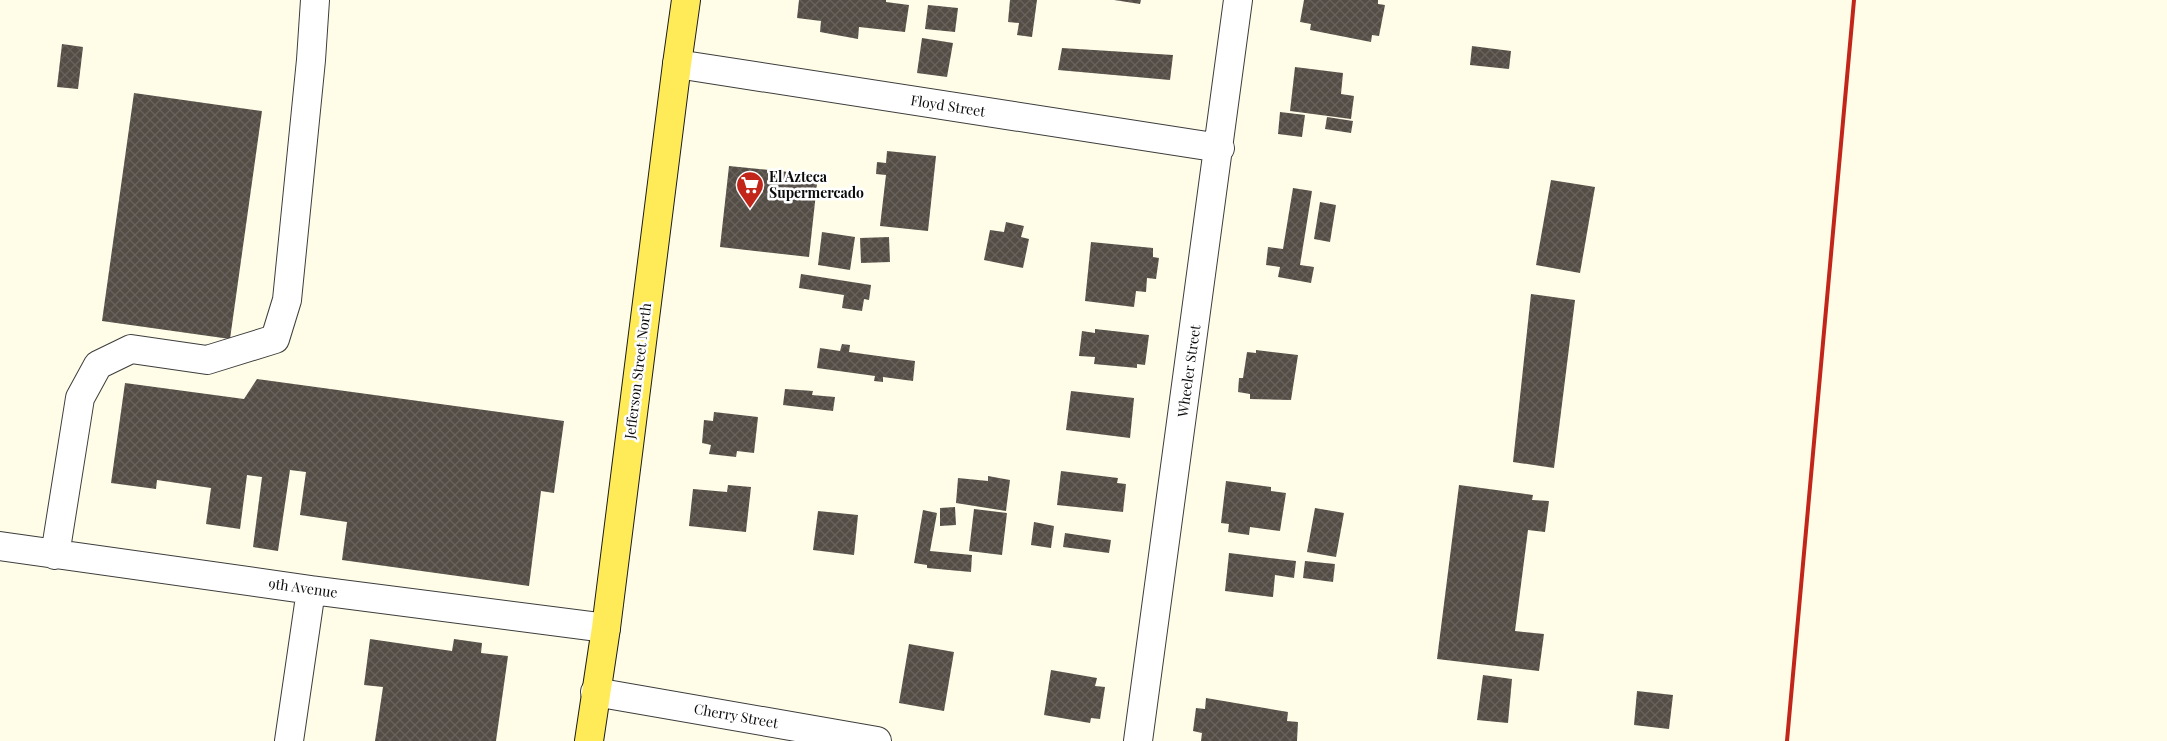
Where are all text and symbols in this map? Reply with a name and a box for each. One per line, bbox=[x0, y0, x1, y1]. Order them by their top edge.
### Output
street label: Floyd Street bbox=[909, 90, 988, 121]
place label: El Azteca Supermercado bbox=[769, 167, 864, 202]
supermarket icon: El Azteca Supermercado bbox=[735, 170, 765, 209]
street label: Jefferson Street North bbox=[620, 301, 655, 441]
street label: Wheeler Street bbox=[1172, 323, 1205, 419]
street label: 9th Avenue bbox=[267, 573, 339, 602]
street label: Cherry Street bbox=[692, 699, 781, 732]

